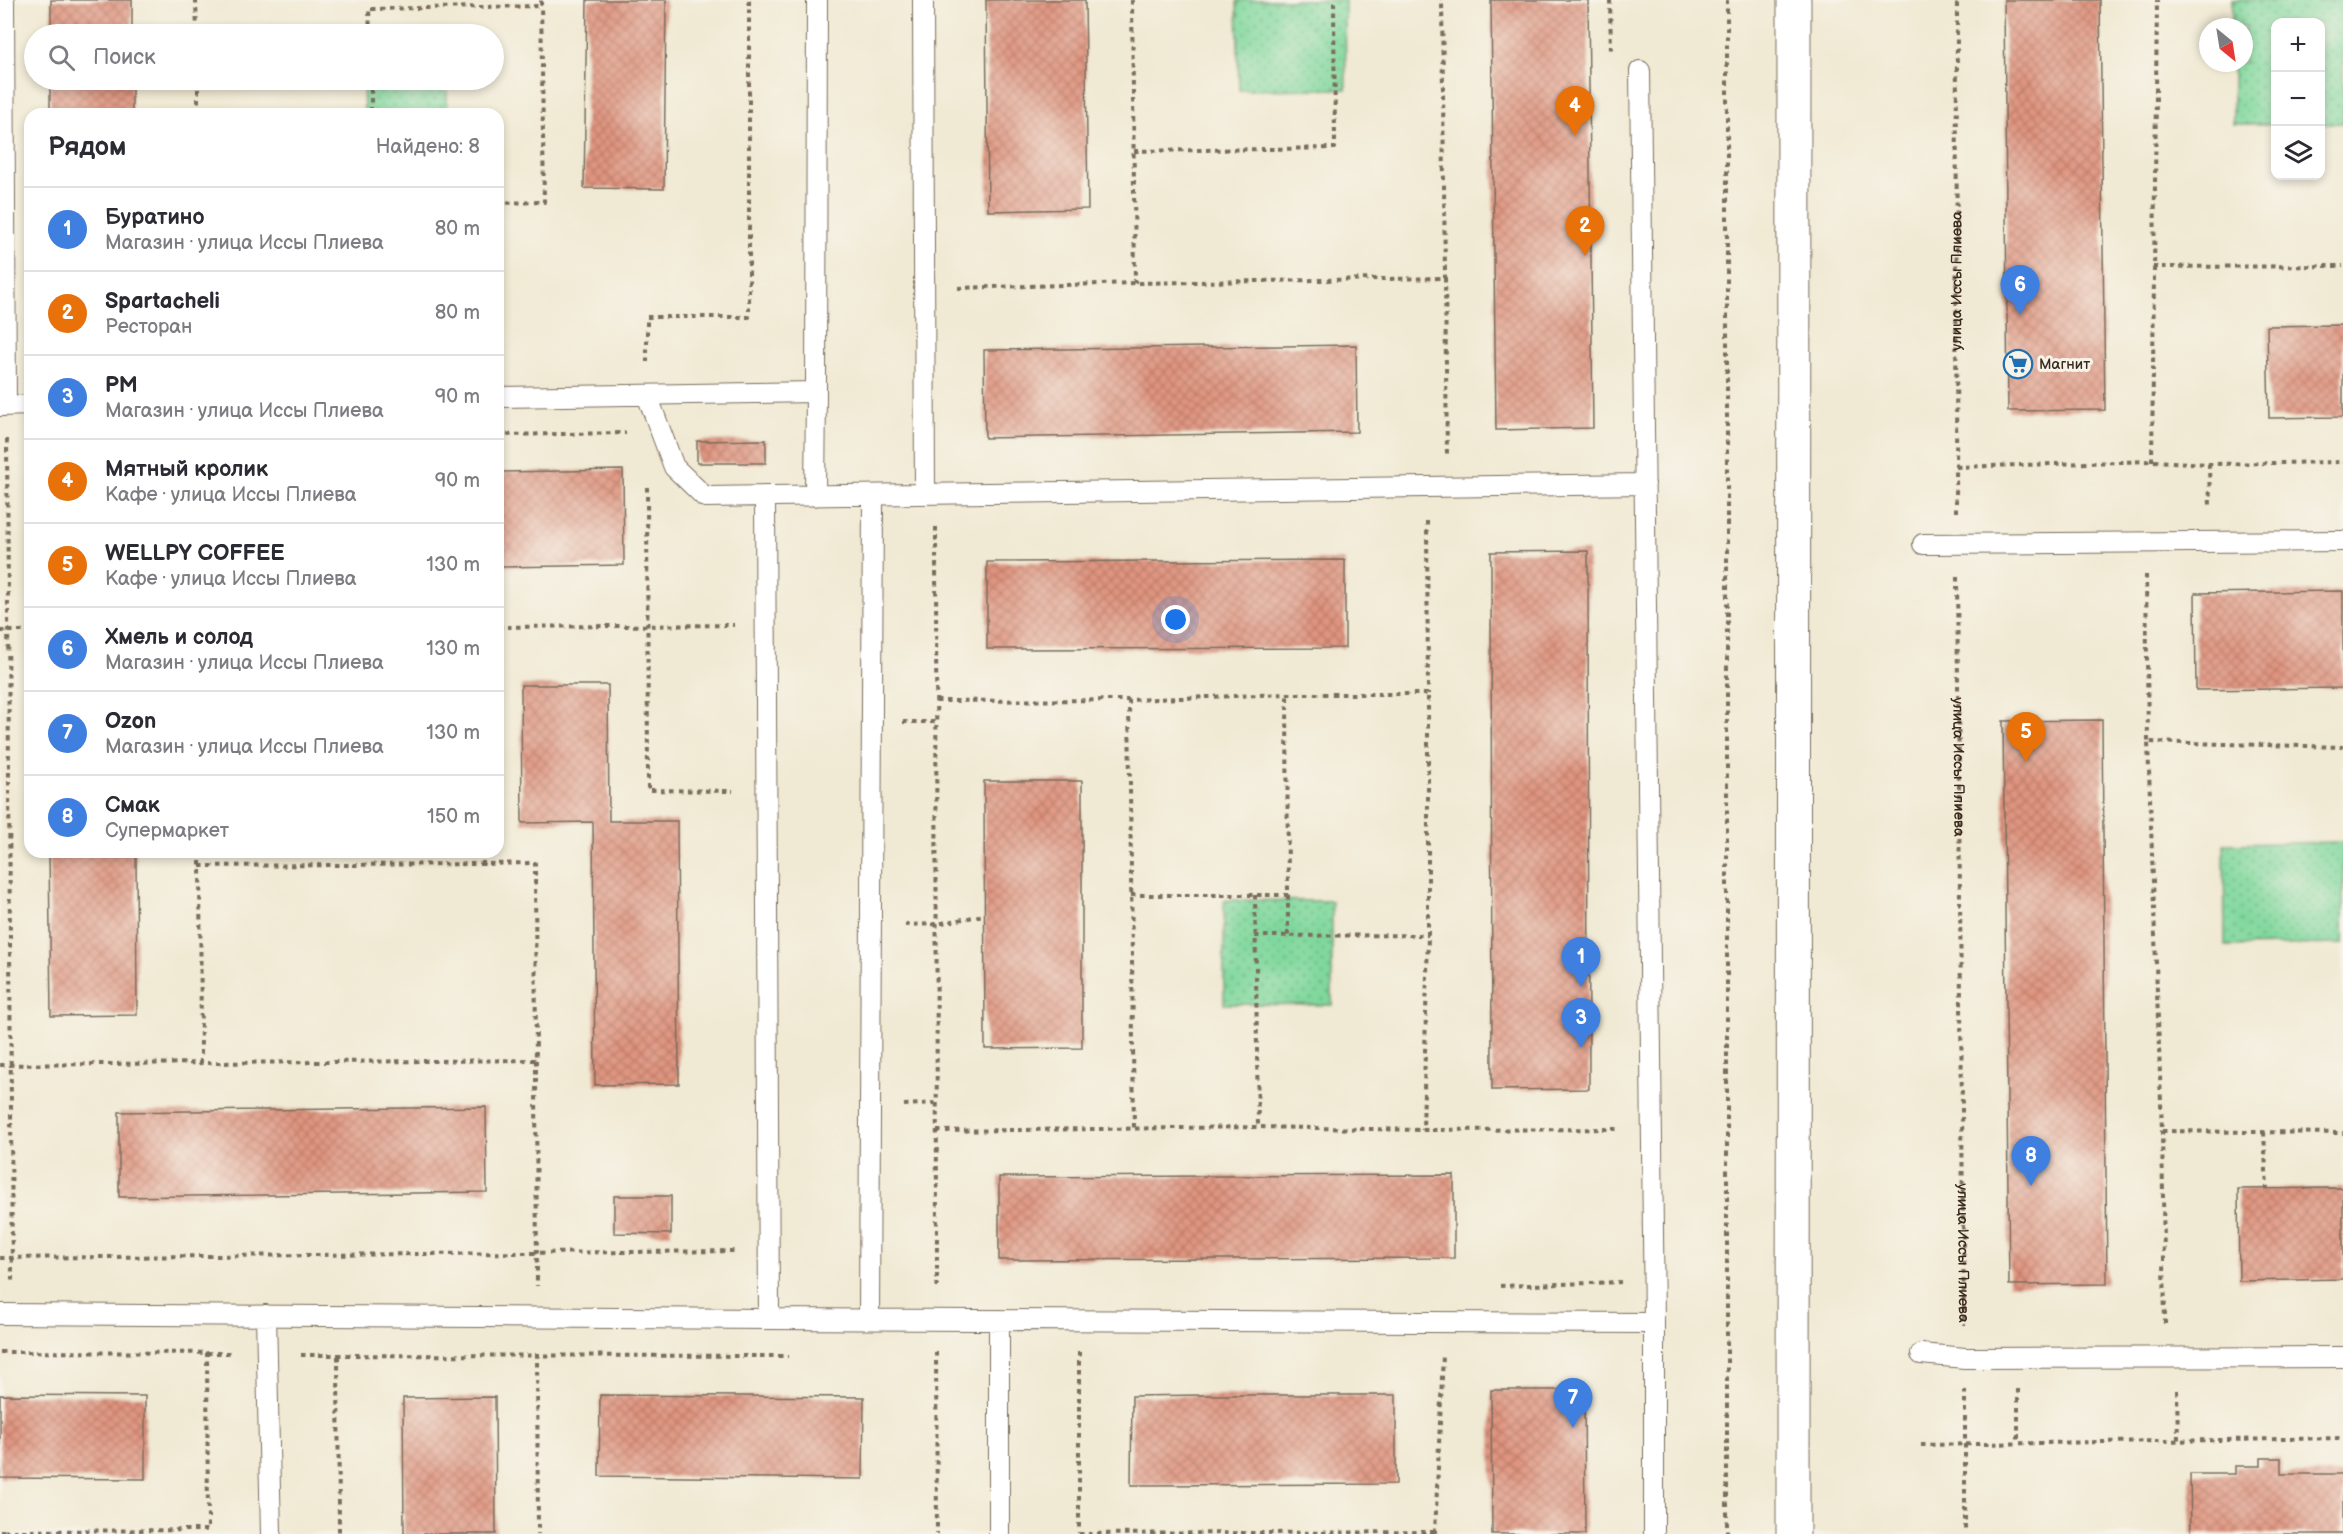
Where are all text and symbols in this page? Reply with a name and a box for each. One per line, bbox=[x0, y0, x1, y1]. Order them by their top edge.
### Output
north arrow bbox=[2199, 18, 2253, 72]
map controls bbox=[2271, 18, 2325, 180]
button: + bbox=[2271, 18, 2325, 72]
search box bbox=[24, 24, 504, 90]
icon: search bbox=[45, 41, 78, 74]
text: Поиск bbox=[93, 44, 156, 71]
button: − bbox=[2271, 72, 2325, 126]
pin: 4 bbox=[1556, 86, 1594, 136]
button: layers bbox=[2271, 126, 2325, 180]
text: Рядом bbox=[48, 132, 126, 163]
text: Найдено: 8 bbox=[376, 135, 480, 159]
text: Буратино bbox=[105, 204, 205, 231]
pin: 2 bbox=[1566, 206, 1604, 256]
street label: улица Иссы Плиева bbox=[1947, 211, 1967, 351]
text: 1 bbox=[63, 217, 72, 241]
text: 80 m bbox=[435, 217, 480, 241]
text: Магазин · улица Иссы Плиева bbox=[105, 231, 384, 255]
pin: 6 bbox=[2000, 266, 2040, 315]
text: Spartacheli bbox=[105, 288, 220, 315]
text: 2 bbox=[62, 301, 73, 325]
text: 80 m bbox=[435, 301, 480, 325]
text: Ресторан bbox=[105, 315, 192, 339]
supermarket icon: Магнит bbox=[2002, 348, 2034, 380]
place label: Магнит bbox=[2039, 355, 2090, 374]
text: PM bbox=[105, 372, 138, 399]
text: 3 bbox=[62, 385, 73, 409]
text: 90 m bbox=[435, 385, 480, 409]
text: Магазин · улица Иссы Плиева bbox=[105, 399, 384, 423]
text: Мятный кролик bbox=[105, 456, 268, 483]
text: 4 bbox=[62, 469, 73, 493]
text: 90 m bbox=[435, 469, 480, 493]
text: Кафе · улица Иссы Плиева bbox=[105, 483, 357, 507]
text: WELLPY COFFEE bbox=[105, 540, 285, 567]
text: 5 bbox=[62, 553, 73, 577]
text: 130 m bbox=[426, 553, 480, 577]
text: Кафе · улица Иссы Плиева bbox=[105, 567, 357, 591]
your location bbox=[1161, 605, 1190, 634]
text: Хмель и солод bbox=[105, 624, 253, 651]
text: 6 bbox=[61, 637, 74, 661]
text: 130 m bbox=[426, 637, 480, 661]
text: Магазин · улица Иссы Плиева bbox=[105, 651, 384, 675]
street label: улица Иссы Плиева bbox=[1948, 697, 1968, 837]
text: Ozon bbox=[105, 708, 156, 735]
pin: 5 bbox=[2006, 712, 2046, 762]
text: 7 bbox=[62, 721, 73, 745]
text: 130 m bbox=[426, 721, 480, 745]
text: Магазин · улица Иссы Плиева bbox=[105, 735, 384, 759]
text: Смак bbox=[105, 792, 160, 819]
text: 8 bbox=[61, 805, 74, 829]
text: 150 m bbox=[427, 805, 480, 829]
text: Супермаркет bbox=[105, 819, 229, 843]
pin: 1 bbox=[1562, 938, 1600, 987]
pin: 3 bbox=[1562, 998, 1600, 1048]
pin: 8 bbox=[2012, 1136, 2050, 1186]
street label: улица Иссы Плиева bbox=[1953, 1183, 1973, 1323]
pin: 7 bbox=[1554, 1378, 1592, 1428]

